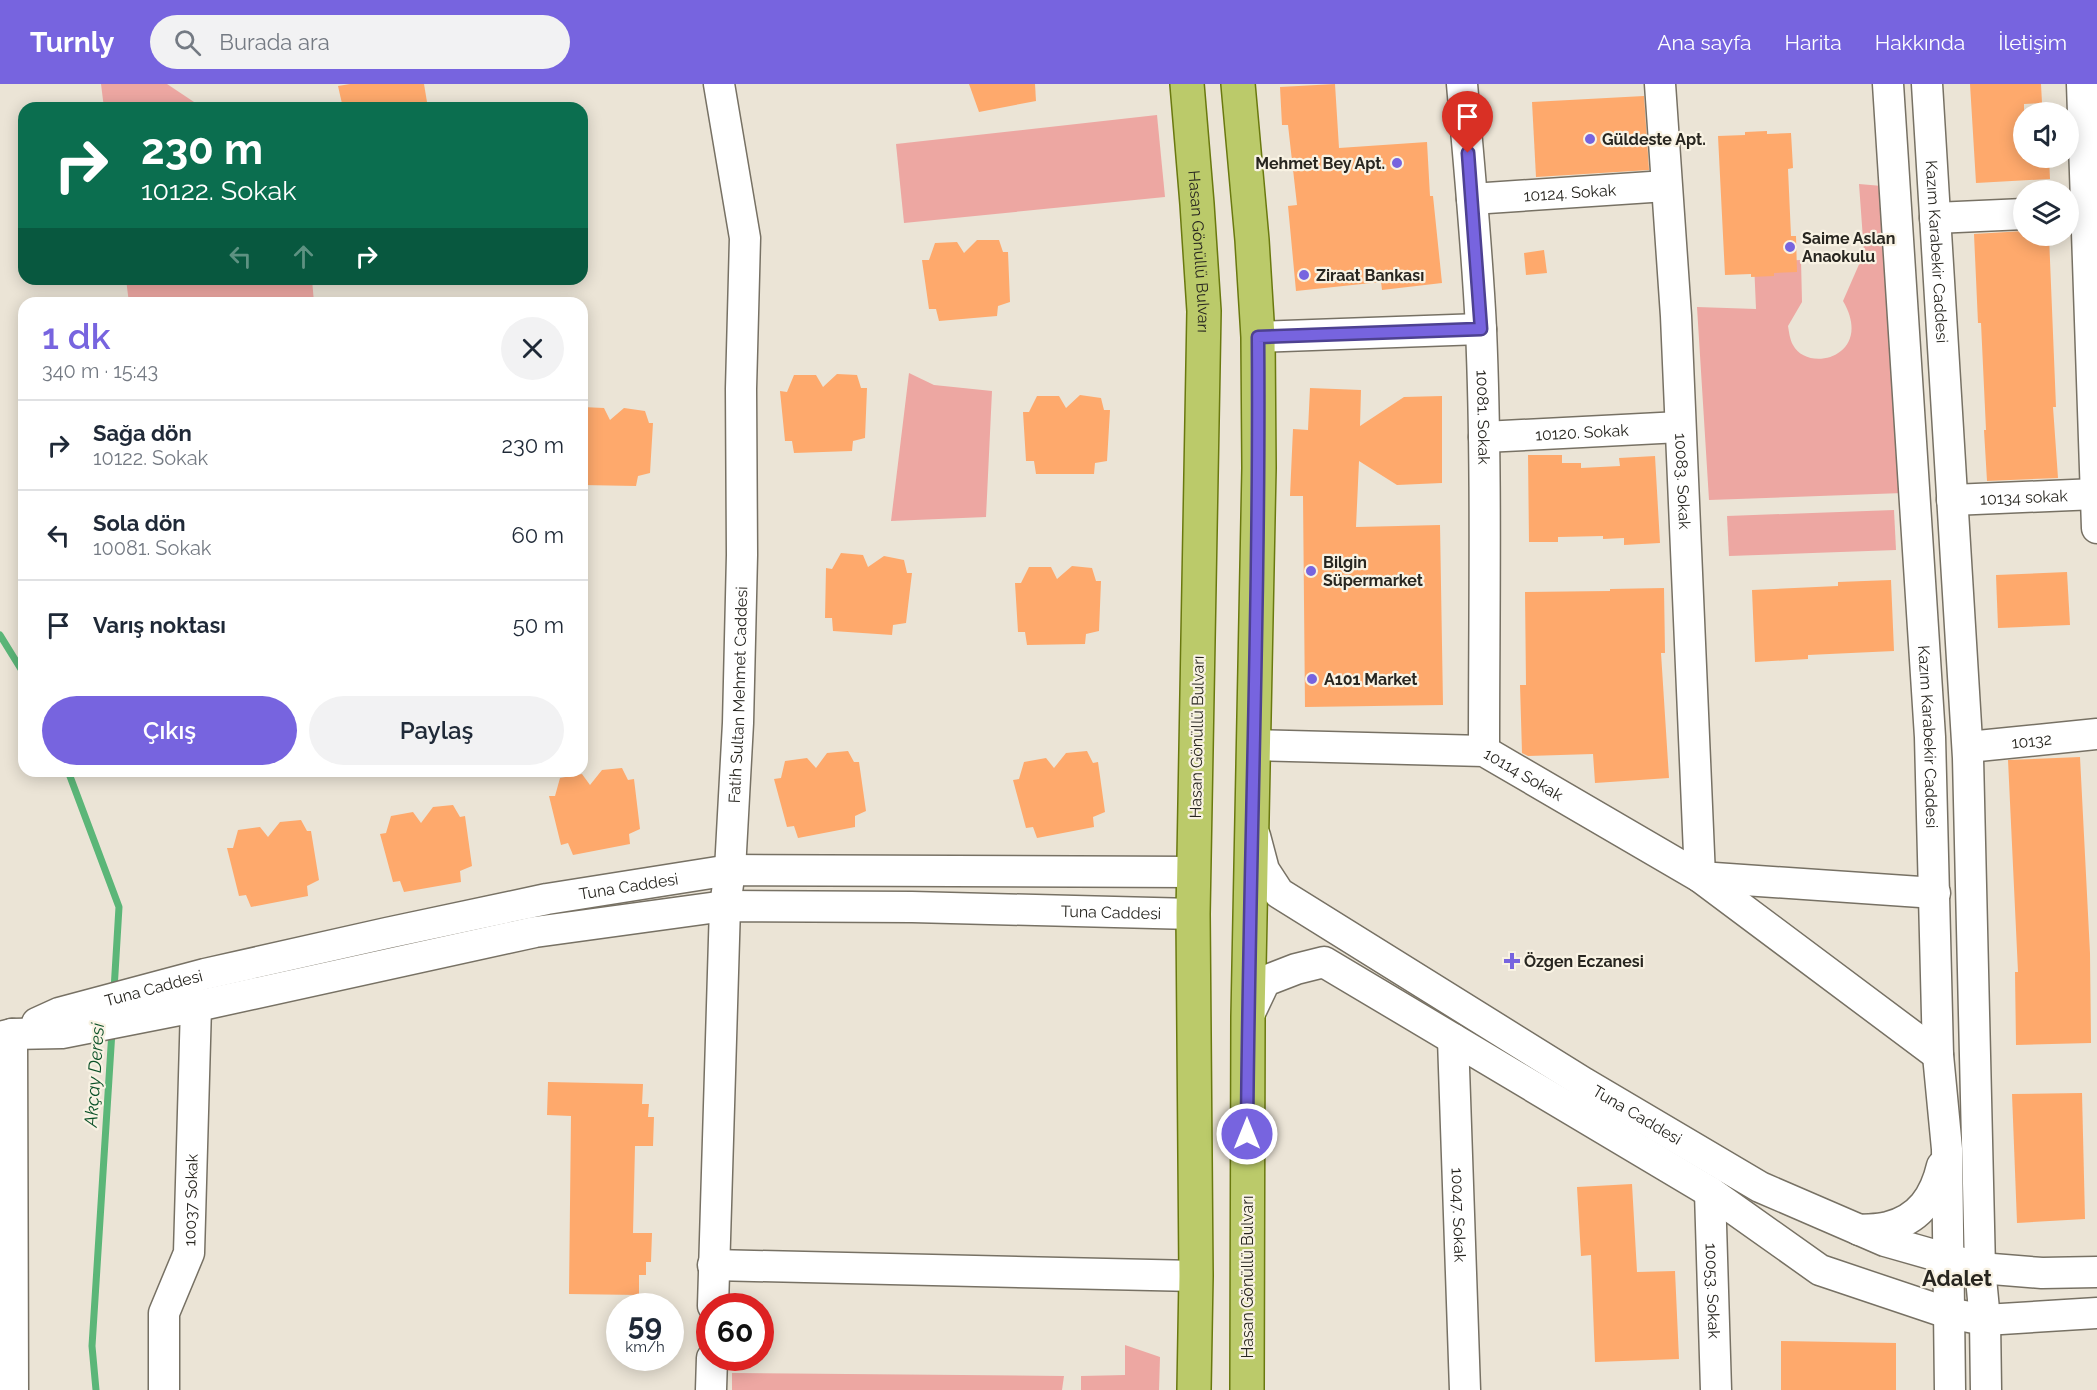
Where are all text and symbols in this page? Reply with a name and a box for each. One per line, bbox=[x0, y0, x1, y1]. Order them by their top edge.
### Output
search box bbox=[150, 15, 570, 69]
text: Turnly bbox=[30, 26, 114, 59]
icon: search bbox=[171, 26, 204, 59]
text: Burada ara bbox=[219, 29, 330, 55]
text: Ana sayfa bbox=[1657, 30, 1752, 55]
text: Harita bbox=[1785, 30, 1842, 55]
text: Hakkında bbox=[1875, 30, 1965, 55]
text: İletişim bbox=[1998, 30, 2067, 55]
pin bbox=[1442, 91, 1493, 153]
icon: arrive bbox=[1451, 100, 1484, 133]
map controls bbox=[2013, 102, 2079, 246]
button: sound bbox=[2013, 102, 2079, 168]
text: 230 m bbox=[141, 125, 263, 174]
icon: right bbox=[42, 126, 120, 204]
place label: Güldeste Apt. bbox=[1602, 130, 1706, 149]
marker: Güldeste Apt. bbox=[1583, 132, 1597, 146]
place label: Mehmet Bey Apt. bbox=[1255, 154, 1385, 173]
marker: Mehmet Bey Apt. bbox=[1390, 156, 1404, 170]
street label: Kazım Karabekir Caddesi bbox=[1922, 160, 1952, 344]
street label: Hasan Gönüllü Bulvarı bbox=[1185, 169, 1214, 333]
text: 10122. Sokak bbox=[141, 175, 297, 206]
street label: 10124. Sokak bbox=[1523, 180, 1617, 205]
button: layers bbox=[2013, 180, 2079, 246]
place label: Saime Aslan Anaokulu bbox=[1802, 229, 1895, 266]
icon: left bbox=[224, 240, 257, 273]
icon: ahead bbox=[287, 240, 320, 273]
icon: right bbox=[350, 240, 383, 273]
marker: Saime Aslan Anaokulu bbox=[1783, 240, 1797, 254]
place label: Ziraat Bankası bbox=[1316, 266, 1424, 285]
marker: Ziraat Bankası bbox=[1297, 268, 1311, 282]
text: 1 dk bbox=[42, 315, 111, 357]
button: close bbox=[501, 317, 564, 380]
text: 340 m · 15:43 bbox=[42, 359, 158, 383]
street label: 10081. Sokak bbox=[1473, 369, 1494, 465]
text: Sağa dön bbox=[93, 420, 192, 446]
street label: 10120. Sokak bbox=[1535, 420, 1630, 444]
icon: right bbox=[42, 429, 75, 462]
text: 230 m bbox=[501, 432, 564, 458]
street label: 10083. Sokak bbox=[1672, 433, 1695, 530]
text: 10122. Sokak bbox=[93, 446, 208, 470]
street label: 10134 sokak bbox=[1980, 486, 2069, 508]
text: Sola dön bbox=[93, 510, 186, 536]
icon: left bbox=[42, 519, 75, 552]
text: 60 m bbox=[511, 522, 564, 548]
text: 10081. Sokak bbox=[93, 536, 211, 560]
place label: Bilgin Süpermarket bbox=[1323, 553, 1423, 590]
marker: Bilgin Süpermarket bbox=[1304, 564, 1318, 578]
street label: Fatih Sultan Mehmet Caddesi bbox=[724, 586, 751, 804]
icon: arrive bbox=[42, 609, 75, 642]
text: Varış noktası bbox=[93, 612, 226, 638]
text: 50 m bbox=[513, 612, 564, 638]
street label: Kazım Karabekir Caddesi bbox=[1915, 645, 1942, 829]
street label: Hasan Gönüllü Bulvarı bbox=[1186, 655, 1208, 819]
place label: A101 Market bbox=[1324, 670, 1417, 689]
marker: A101 Market bbox=[1305, 672, 1319, 686]
button: Çıkış bbox=[42, 696, 297, 765]
button: Paylaş bbox=[309, 696, 564, 765]
street label: 10132 bbox=[2011, 729, 2053, 752]
street label: 10114 Sokak bbox=[1481, 744, 1567, 805]
street label: Tuna Caddesi bbox=[578, 869, 680, 903]
street label: Tuna Caddesi bbox=[1061, 901, 1162, 923]
place label: Özgen Eczanesi bbox=[1524, 951, 1644, 971]
marker: Özgen Eczanesi bbox=[1505, 954, 1519, 968]
street label: Tuna Caddesi bbox=[103, 966, 204, 1010]
water label: Akçay Deresi bbox=[80, 1021, 108, 1129]
street label: Tuna Caddesi bbox=[1589, 1081, 1685, 1148]
position arrow bbox=[1215, 1102, 1279, 1166]
street label: 10037 Sokak bbox=[180, 1153, 201, 1247]
street label: 10047. Sokak bbox=[1448, 1167, 1470, 1263]
street label: Hasan Gönüllü Bulvarı bbox=[1238, 1196, 1257, 1358]
street label: 10053. Sokak bbox=[1702, 1243, 1724, 1340]
district label: Adalet bbox=[1922, 1265, 1992, 1291]
speed limit sign: 60 bbox=[696, 1293, 774, 1371]
text: 59 bbox=[628, 1307, 662, 1342]
text: km/h bbox=[625, 1338, 665, 1356]

